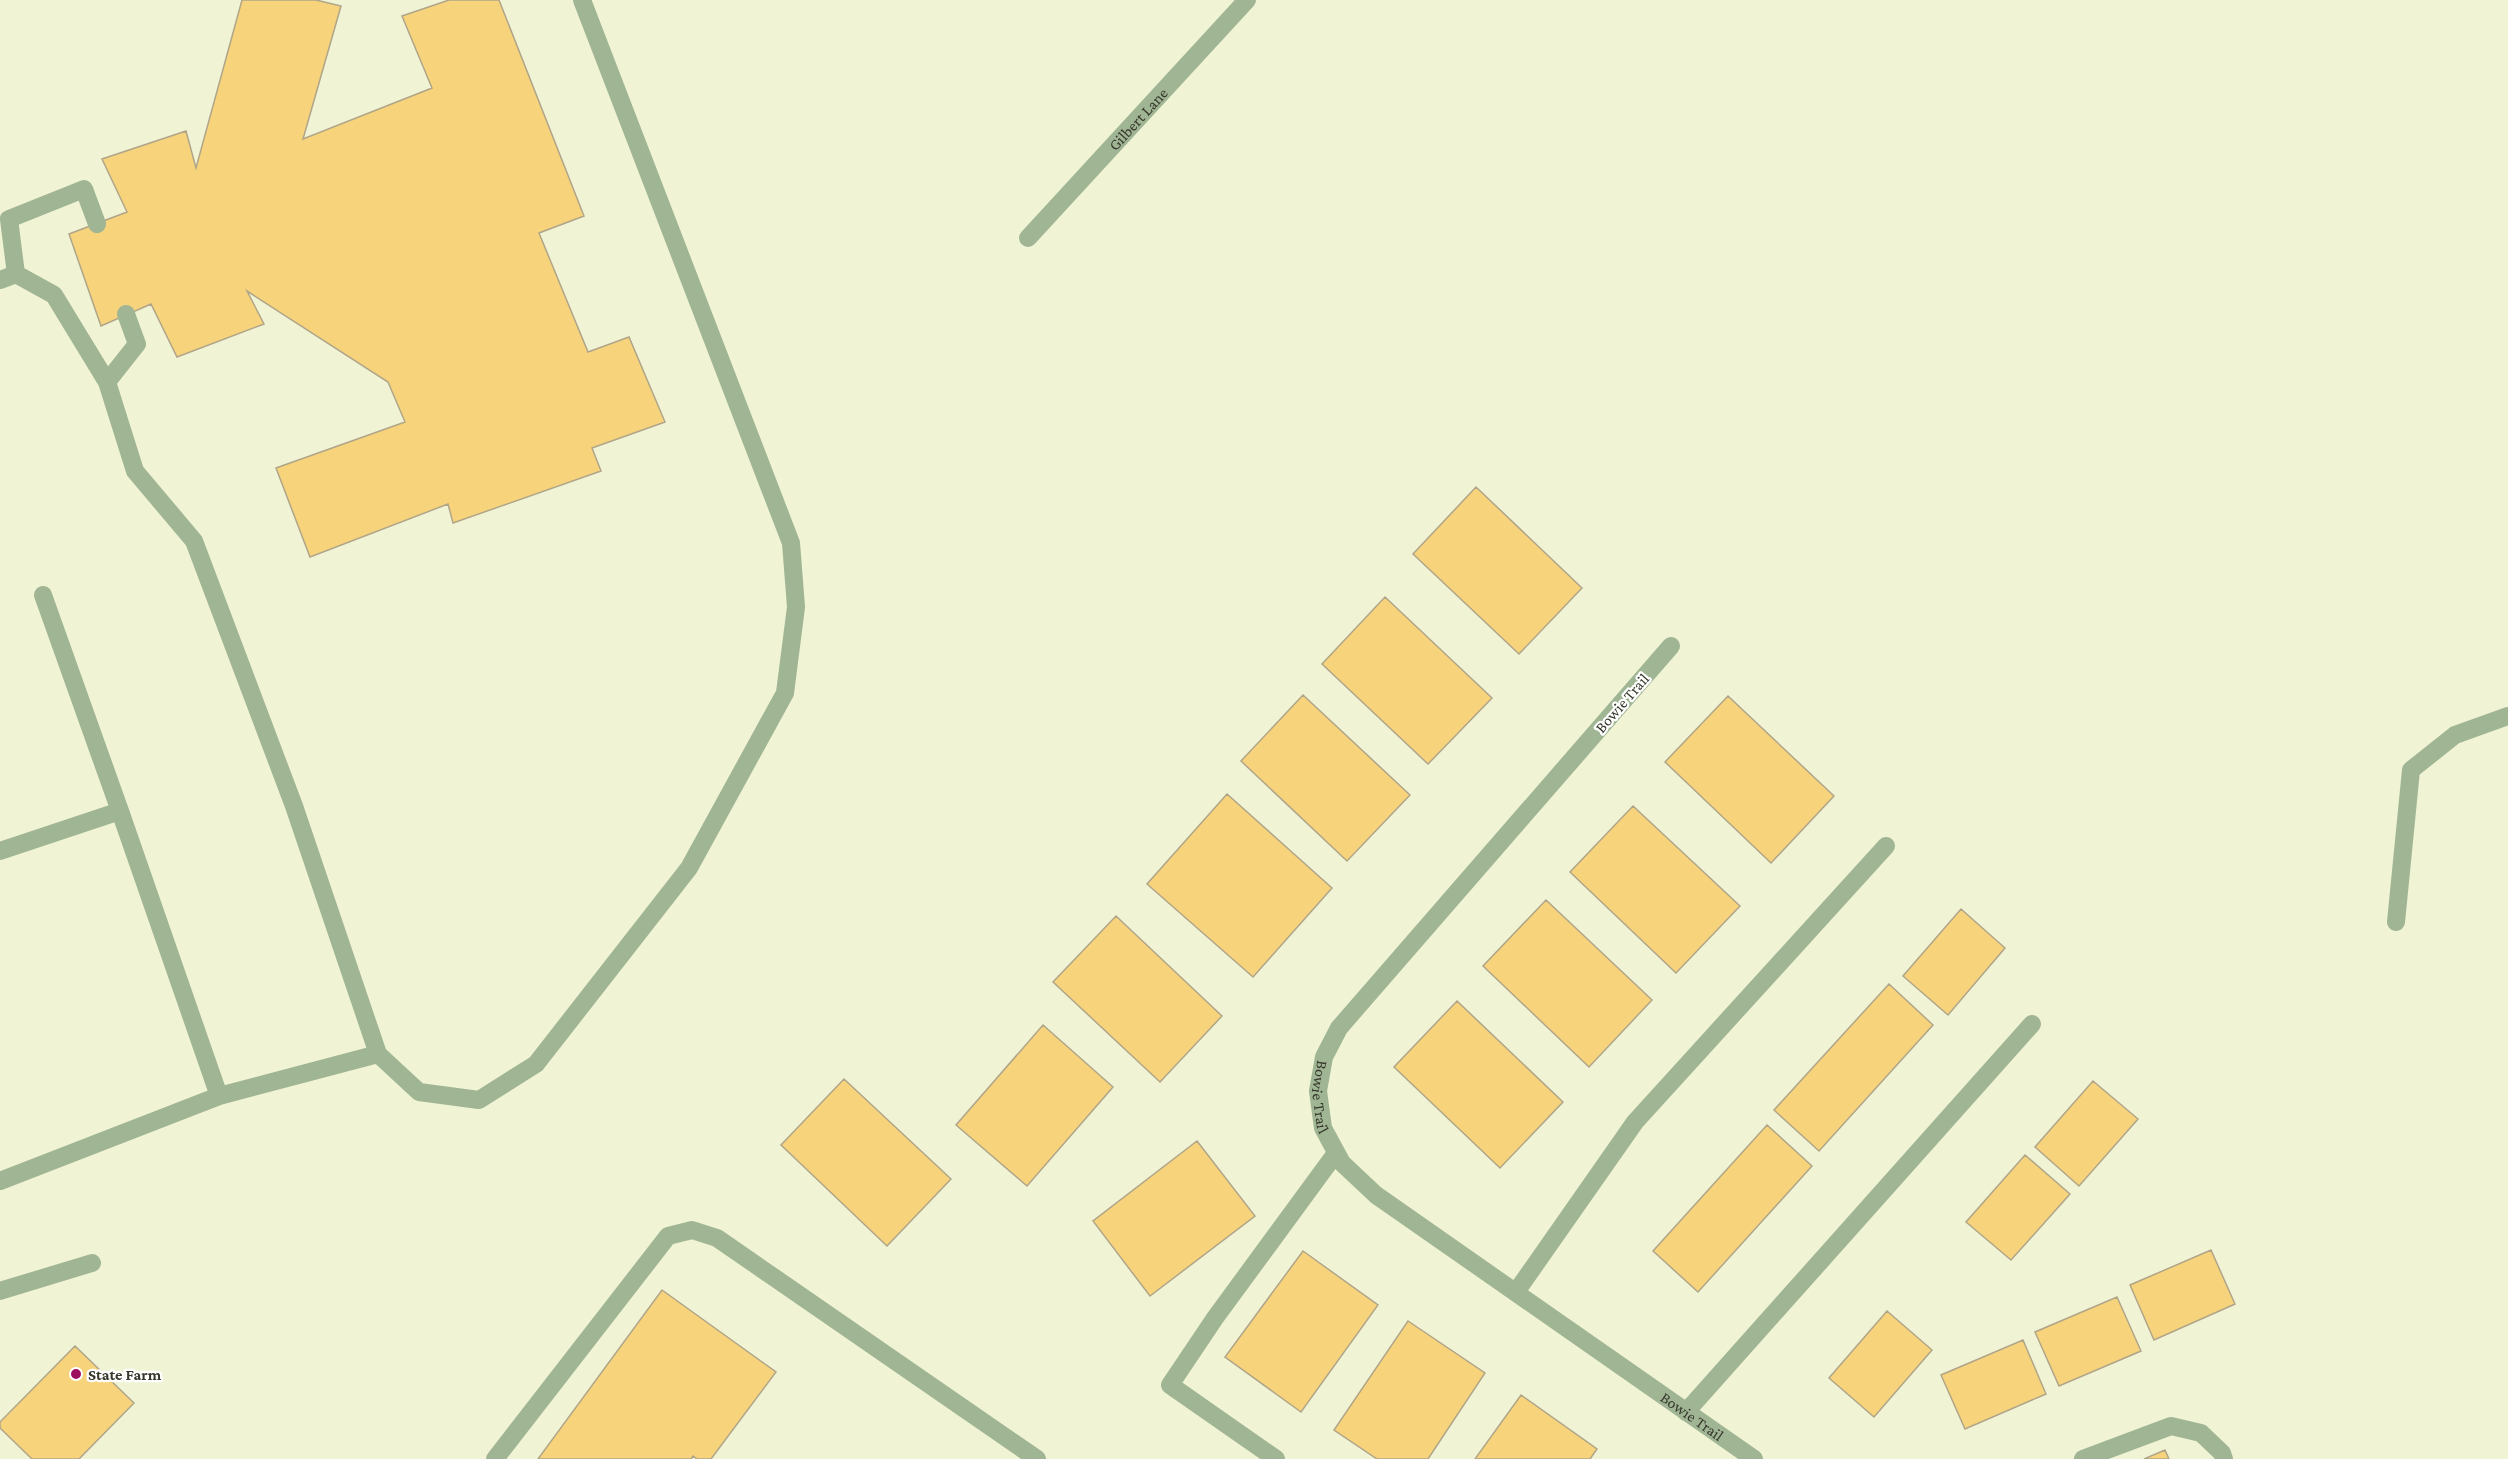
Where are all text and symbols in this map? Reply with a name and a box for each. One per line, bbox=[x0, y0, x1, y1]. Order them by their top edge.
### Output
street label: Gilbert Lane bbox=[1105, 84, 1171, 154]
street label: Bowie Trail bbox=[1592, 670, 1652, 736]
street label: Bowie Trail bbox=[1309, 1059, 1333, 1136]
place label: State Farm bbox=[88, 1366, 162, 1383]
marker: State Farm bbox=[69, 1367, 83, 1381]
street label: Bowie Trail bbox=[1658, 1388, 1727, 1444]

